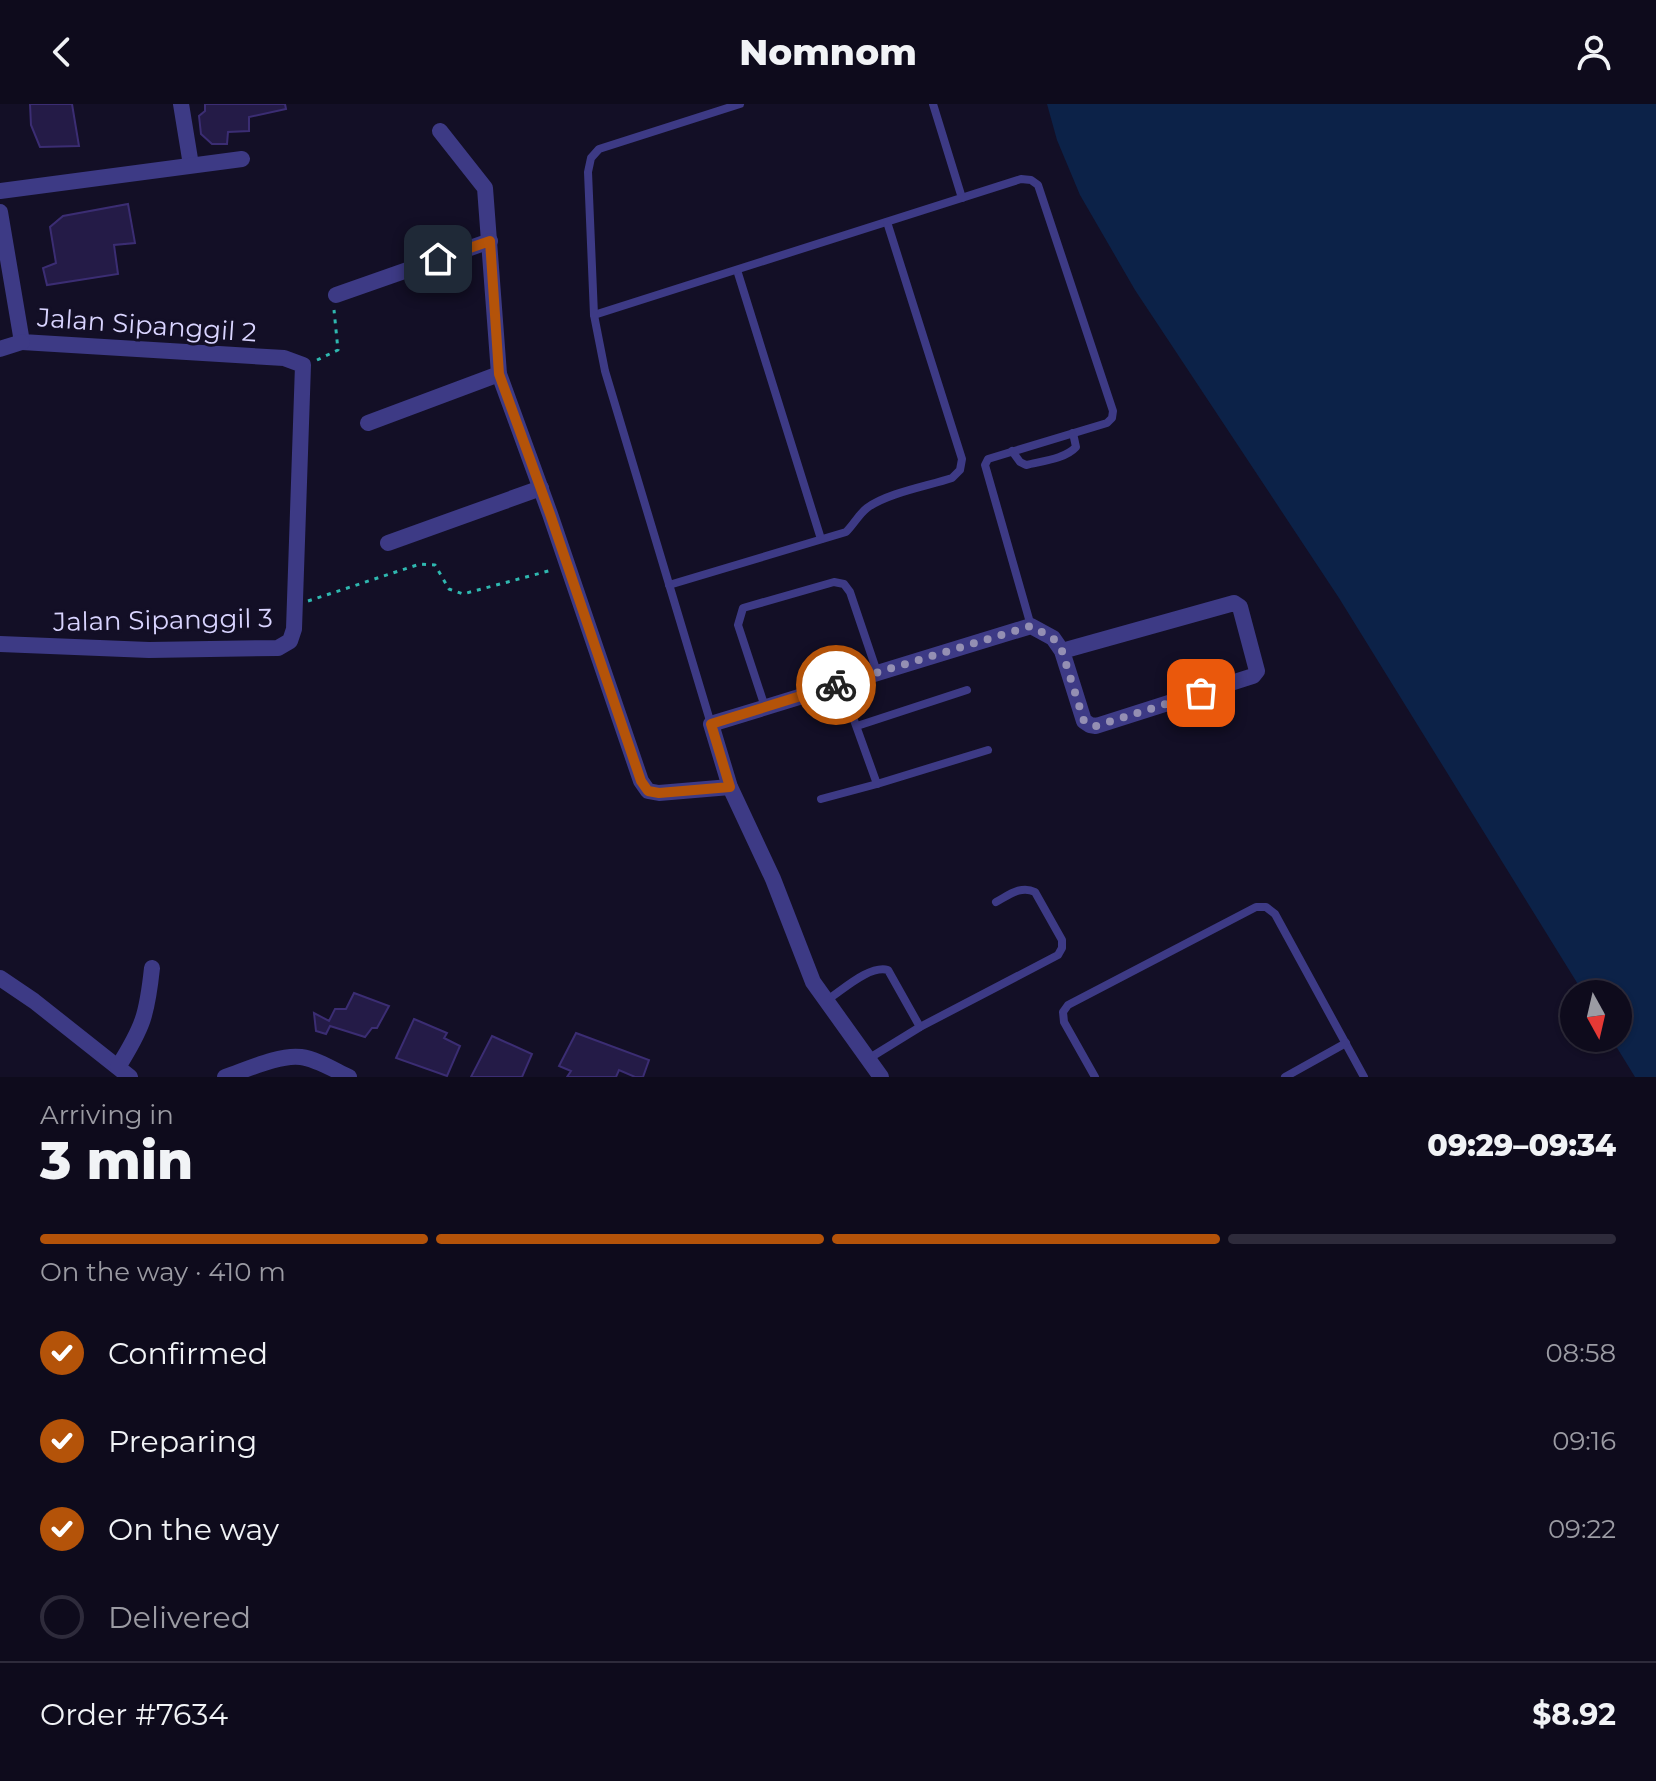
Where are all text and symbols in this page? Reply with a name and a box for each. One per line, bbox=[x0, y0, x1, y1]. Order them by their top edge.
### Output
icon: back bbox=[40, 30, 84, 74]
text: Nomnom bbox=[739, 30, 917, 74]
icon: person bbox=[1572, 30, 1616, 74]
pin bbox=[404, 225, 472, 293]
icon: home bbox=[416, 237, 460, 281]
street label: Jalan Sipanggil 2 bbox=[35, 301, 258, 349]
street label: Jalan Sipanggil 3 bbox=[52, 602, 273, 638]
courier bbox=[796, 645, 876, 725]
pin bbox=[1167, 659, 1235, 727]
icon: bike bbox=[814, 663, 858, 707]
icon: bag bbox=[1179, 671, 1223, 715]
north arrow bbox=[1560, 980, 1632, 1052]
map controls bbox=[1560, 980, 1632, 1052]
text: Arriving in bbox=[40, 1099, 174, 1131]
text: 09:29–09:34 bbox=[1427, 1127, 1616, 1164]
text: 3 min bbox=[40, 1129, 193, 1192]
text: On the way · 410 m bbox=[40, 1256, 286, 1288]
icon: check bbox=[40, 1331, 84, 1375]
text: Confirmed bbox=[108, 1335, 268, 1372]
text: 08:58 bbox=[1545, 1337, 1616, 1369]
icon: check bbox=[40, 1419, 84, 1463]
text: Preparing bbox=[108, 1423, 257, 1460]
text: 09:16 bbox=[1552, 1425, 1616, 1457]
icon: check bbox=[40, 1507, 84, 1551]
text: On the way bbox=[108, 1511, 279, 1548]
text: 09:22 bbox=[1548, 1513, 1616, 1545]
text: Delivered bbox=[108, 1599, 251, 1636]
text: Order #7634 bbox=[40, 1696, 228, 1733]
text: $8.92 bbox=[1532, 1696, 1616, 1733]

